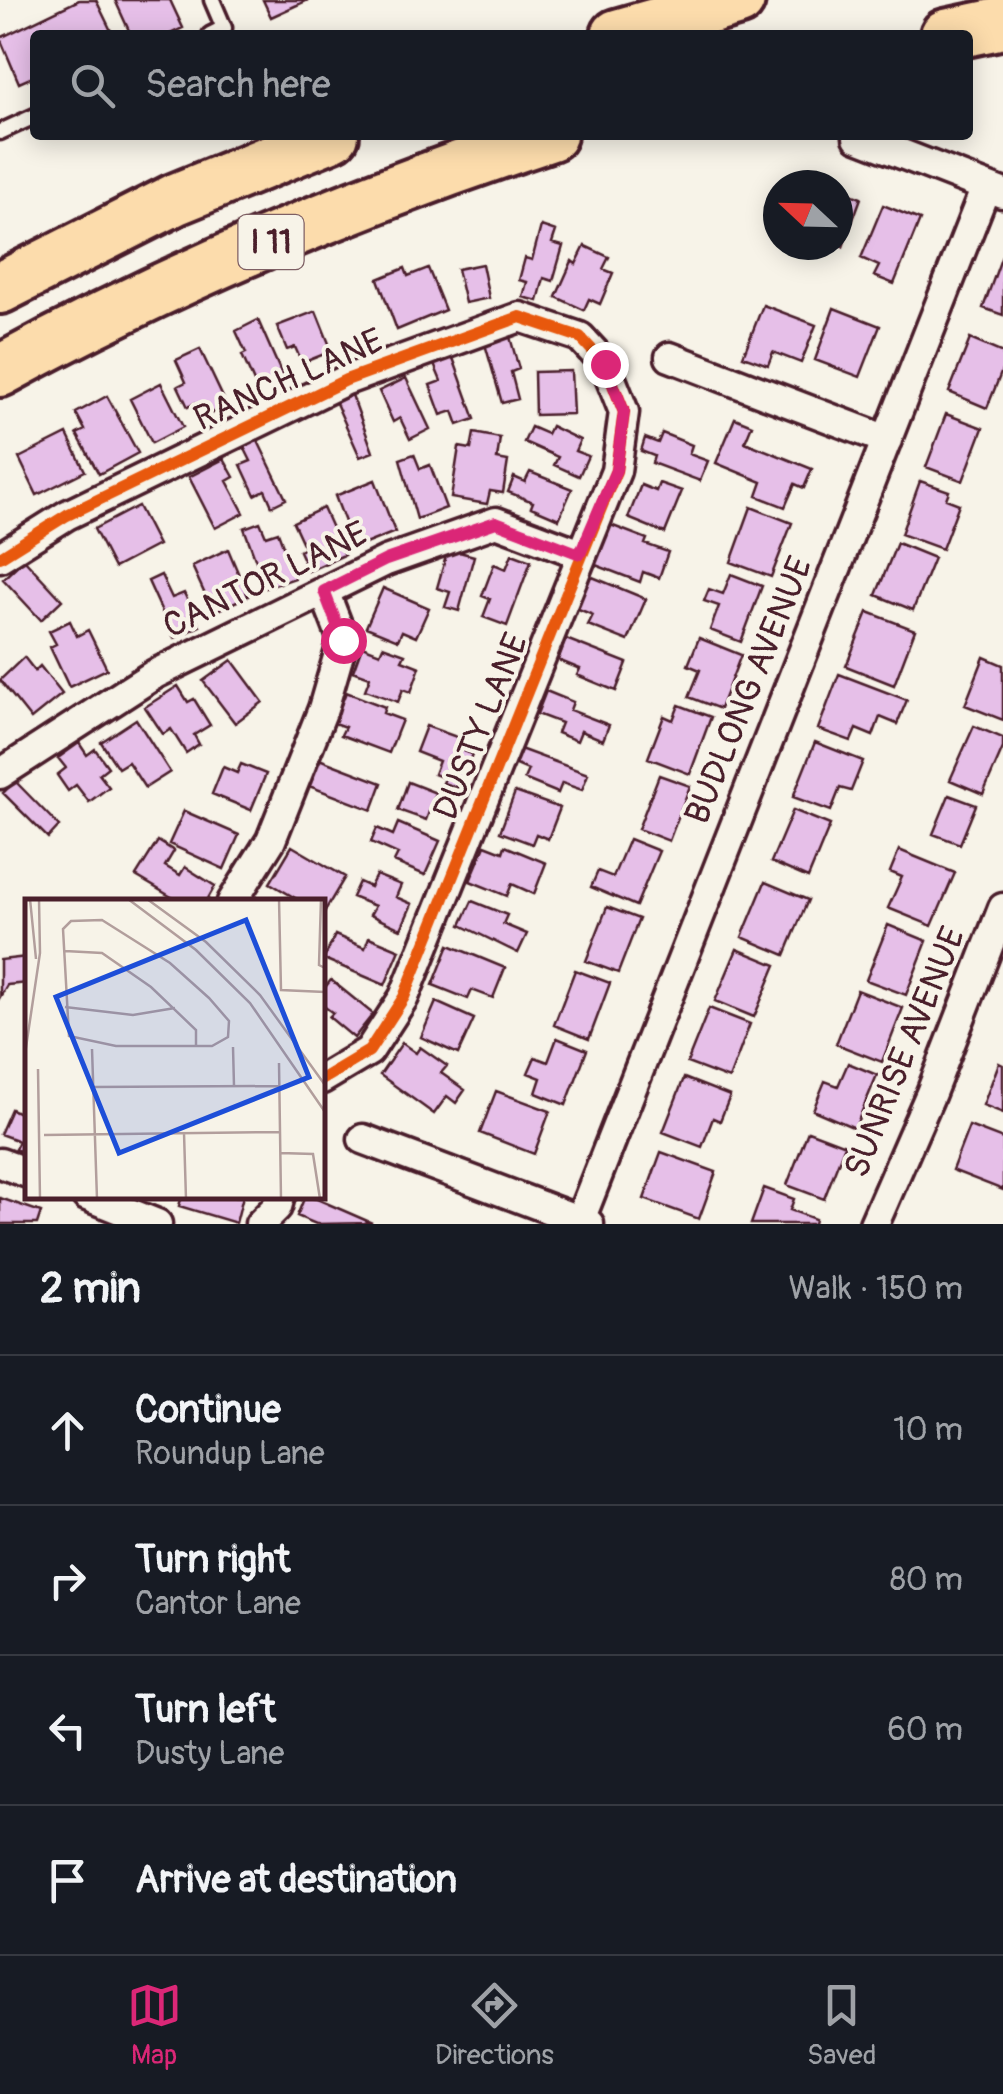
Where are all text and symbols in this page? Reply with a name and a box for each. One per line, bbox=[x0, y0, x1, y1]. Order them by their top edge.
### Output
search box bbox=[30, 30, 973, 140]
icon: search bbox=[65, 58, 120, 113]
text: Search here bbox=[145, 61, 331, 109]
north arrow bbox=[763, 170, 853, 260]
road number: I 11 bbox=[238, 215, 304, 269]
street label: RANCH LANE bbox=[187, 319, 390, 441]
route end bbox=[583, 342, 629, 388]
street label: CANTOR LANE bbox=[156, 512, 375, 648]
street label: BUDLONG AVENUE bbox=[675, 550, 823, 830]
route start bbox=[321, 618, 367, 664]
street label: DUSTY LANE bbox=[424, 627, 538, 826]
inset map bbox=[25, 899, 325, 1199]
street label: SUNRISE AVENUE bbox=[835, 921, 975, 1184]
text: 2 min bbox=[40, 1263, 141, 1315]
text: Walk · 150 m bbox=[789, 1269, 963, 1309]
text: Continue bbox=[135, 1386, 281, 1434]
icon: ahead bbox=[40, 1403, 95, 1458]
text: 10 m bbox=[893, 1410, 963, 1450]
text: Roundup Lane bbox=[135, 1434, 325, 1474]
text: Turn right bbox=[135, 1536, 290, 1584]
icon: right bbox=[40, 1553, 95, 1608]
text: 80 m bbox=[890, 1560, 963, 1600]
text: Cantor Lane bbox=[135, 1584, 301, 1624]
text: Turn left bbox=[135, 1686, 276, 1734]
icon: left bbox=[40, 1703, 95, 1758]
text: 60 m bbox=[887, 1710, 963, 1750]
text: Dusty Lane bbox=[135, 1734, 284, 1774]
icon: arrive bbox=[40, 1853, 95, 1908]
text: Arrive at destination bbox=[135, 1856, 457, 1904]
tab: Map bbox=[127, 1978, 182, 2073]
tab: Directions bbox=[435, 1978, 554, 2073]
tab: Saved bbox=[807, 1978, 876, 2073]

